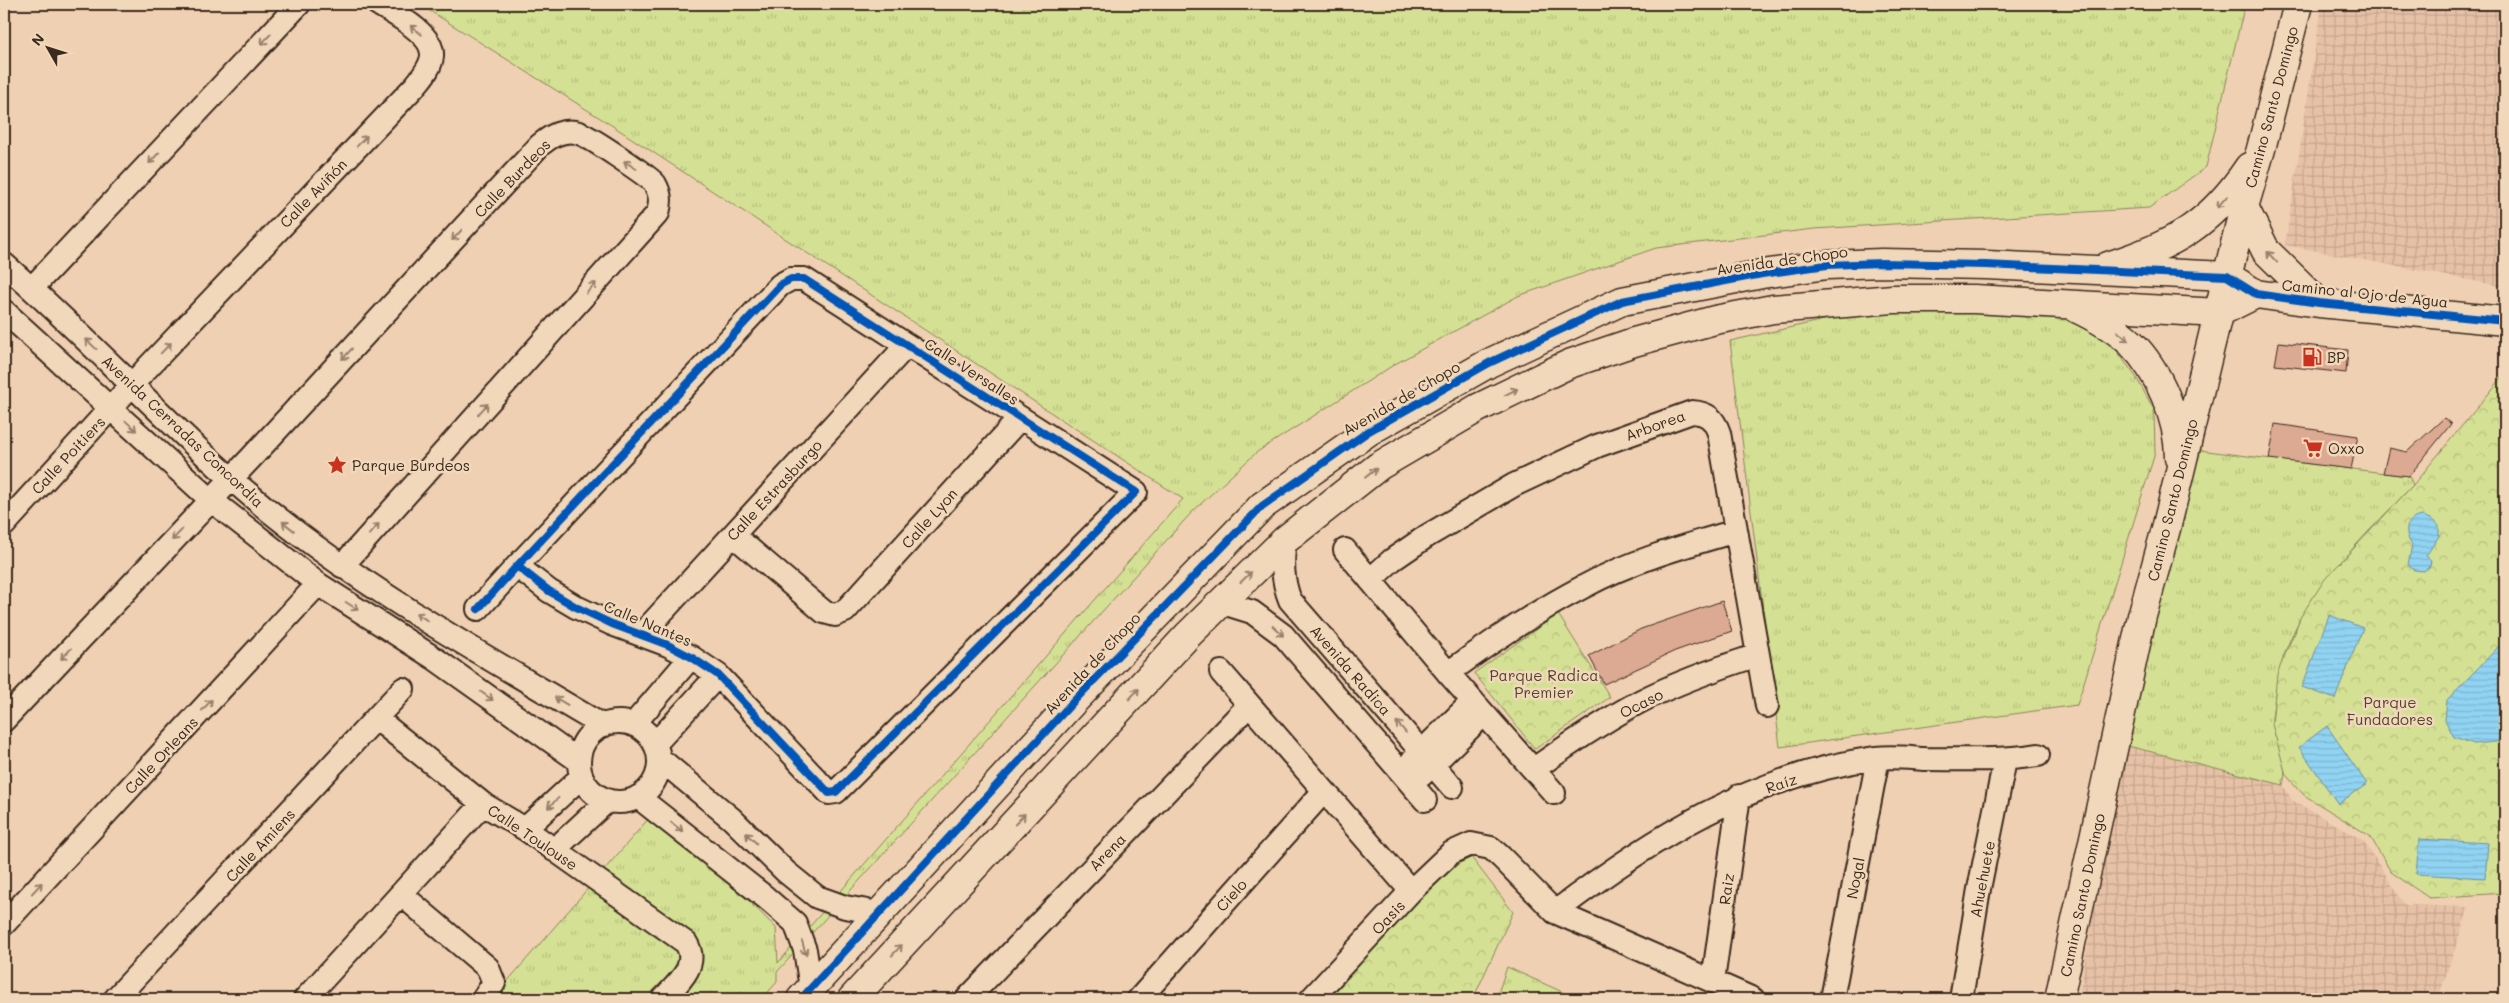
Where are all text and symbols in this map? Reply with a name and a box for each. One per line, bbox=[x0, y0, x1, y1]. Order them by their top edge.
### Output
north arrow bbox=[22, 22, 72, 72]
one-way arrow bbox=[409, 24, 422, 35]
street label: Camino Santo Domingo bbox=[2240, 24, 2302, 190]
text: N bbox=[27, 29, 48, 50]
one-way arrow bbox=[260, 33, 272, 46]
street label: Calle Burdeos bbox=[469, 134, 555, 222]
one-way arrow bbox=[356, 135, 368, 148]
one-way arrow bbox=[148, 151, 160, 164]
street label: Calle Aviñón bbox=[275, 154, 351, 232]
one-way arrow bbox=[623, 160, 637, 170]
one-way arrow bbox=[2217, 196, 2228, 209]
one-way arrow bbox=[451, 229, 463, 241]
street label: Avenida de Chopo bbox=[1715, 241, 1849, 279]
one-way arrow bbox=[2266, 250, 2278, 263]
street label: Camino al Ojo de Agua bbox=[2281, 274, 2449, 312]
one-way arrow bbox=[586, 281, 597, 294]
one-way arrow bbox=[2116, 331, 2129, 342]
street label: Calle Versalles bbox=[921, 333, 1023, 409]
one-way arrow bbox=[85, 338, 98, 350]
one-way arrow bbox=[160, 342, 172, 354]
fuel station icon: BP bbox=[2301, 346, 2323, 368]
place label: BP bbox=[2327, 347, 2345, 367]
one-way arrow bbox=[341, 348, 353, 361]
street label: Avenida Cerradas Concordia bbox=[98, 351, 268, 511]
street label: Avenida de Chopo bbox=[1339, 356, 1463, 440]
one-way arrow bbox=[1503, 386, 1518, 396]
one-way arrow bbox=[477, 402, 489, 415]
street label: Arborea bbox=[1622, 405, 1688, 445]
street label: Calle Poitiers bbox=[27, 412, 109, 498]
street label: Camino Santo Domingo bbox=[2142, 417, 2202, 583]
one-way arrow bbox=[124, 420, 137, 432]
street label: Calle Estrasburgo bbox=[722, 435, 826, 545]
supermarket icon: Oxxo bbox=[2302, 437, 2324, 459]
place label: Oxxo bbox=[2328, 438, 2364, 458]
place icon: Parque Burdeos bbox=[326, 454, 348, 476]
place label: Parque Burdeos bbox=[352, 455, 470, 475]
one-way arrow bbox=[1364, 467, 1377, 478]
street label: Calle Lyon bbox=[897, 484, 961, 552]
one-way arrow bbox=[282, 520, 295, 531]
one-way arrow bbox=[368, 523, 380, 536]
one-way arrow bbox=[171, 528, 183, 541]
one-way arrow bbox=[1240, 571, 1253, 583]
street label: Calle Nantes bbox=[601, 596, 695, 650]
one-way arrow bbox=[344, 601, 358, 611]
street label: Avenida de Chopo bbox=[1040, 608, 1145, 718]
one-way arrow bbox=[415, 612, 429, 623]
street label: Avenida Radica bbox=[1306, 620, 1396, 720]
one-way arrow bbox=[1272, 625, 1285, 637]
one-way arrow bbox=[60, 647, 72, 660]
park label: Parque Radica Premier bbox=[1489, 665, 1599, 702]
street label: Ocaso bbox=[1616, 684, 1666, 722]
one-way arrow bbox=[1128, 688, 1140, 701]
one-way arrow bbox=[480, 691, 494, 701]
park label: Parque Fundadores bbox=[2347, 692, 2433, 729]
one-way arrow bbox=[555, 695, 569, 705]
one-way arrow bbox=[201, 699, 213, 712]
street label: Calle Orleans bbox=[120, 712, 202, 798]
one-way arrow bbox=[1395, 721, 1406, 734]
street label: Raíz bbox=[1763, 769, 1799, 797]
one-way arrow bbox=[547, 797, 560, 809]
street label: Calle Toulouse bbox=[484, 799, 582, 875]
street label: Calle Amiens bbox=[221, 804, 299, 886]
street label: Camino Santo Domingo bbox=[2055, 811, 2109, 979]
one-way arrow bbox=[1014, 812, 1026, 825]
one-way arrow bbox=[670, 822, 683, 833]
street label: Arena bbox=[1084, 829, 1130, 875]
one-way arrow bbox=[745, 832, 758, 844]
street label: Ahuehuete bbox=[1965, 839, 1999, 919]
street label: Nogal bbox=[1841, 856, 1869, 900]
street label: Raiz bbox=[1714, 872, 1738, 906]
street label: Cielo bbox=[1211, 874, 1251, 916]
one-way arrow bbox=[31, 882, 43, 895]
street label: Oasis bbox=[1367, 895, 1409, 939]
one-way arrow bbox=[799, 940, 809, 956]
one-way arrow bbox=[891, 944, 903, 957]

